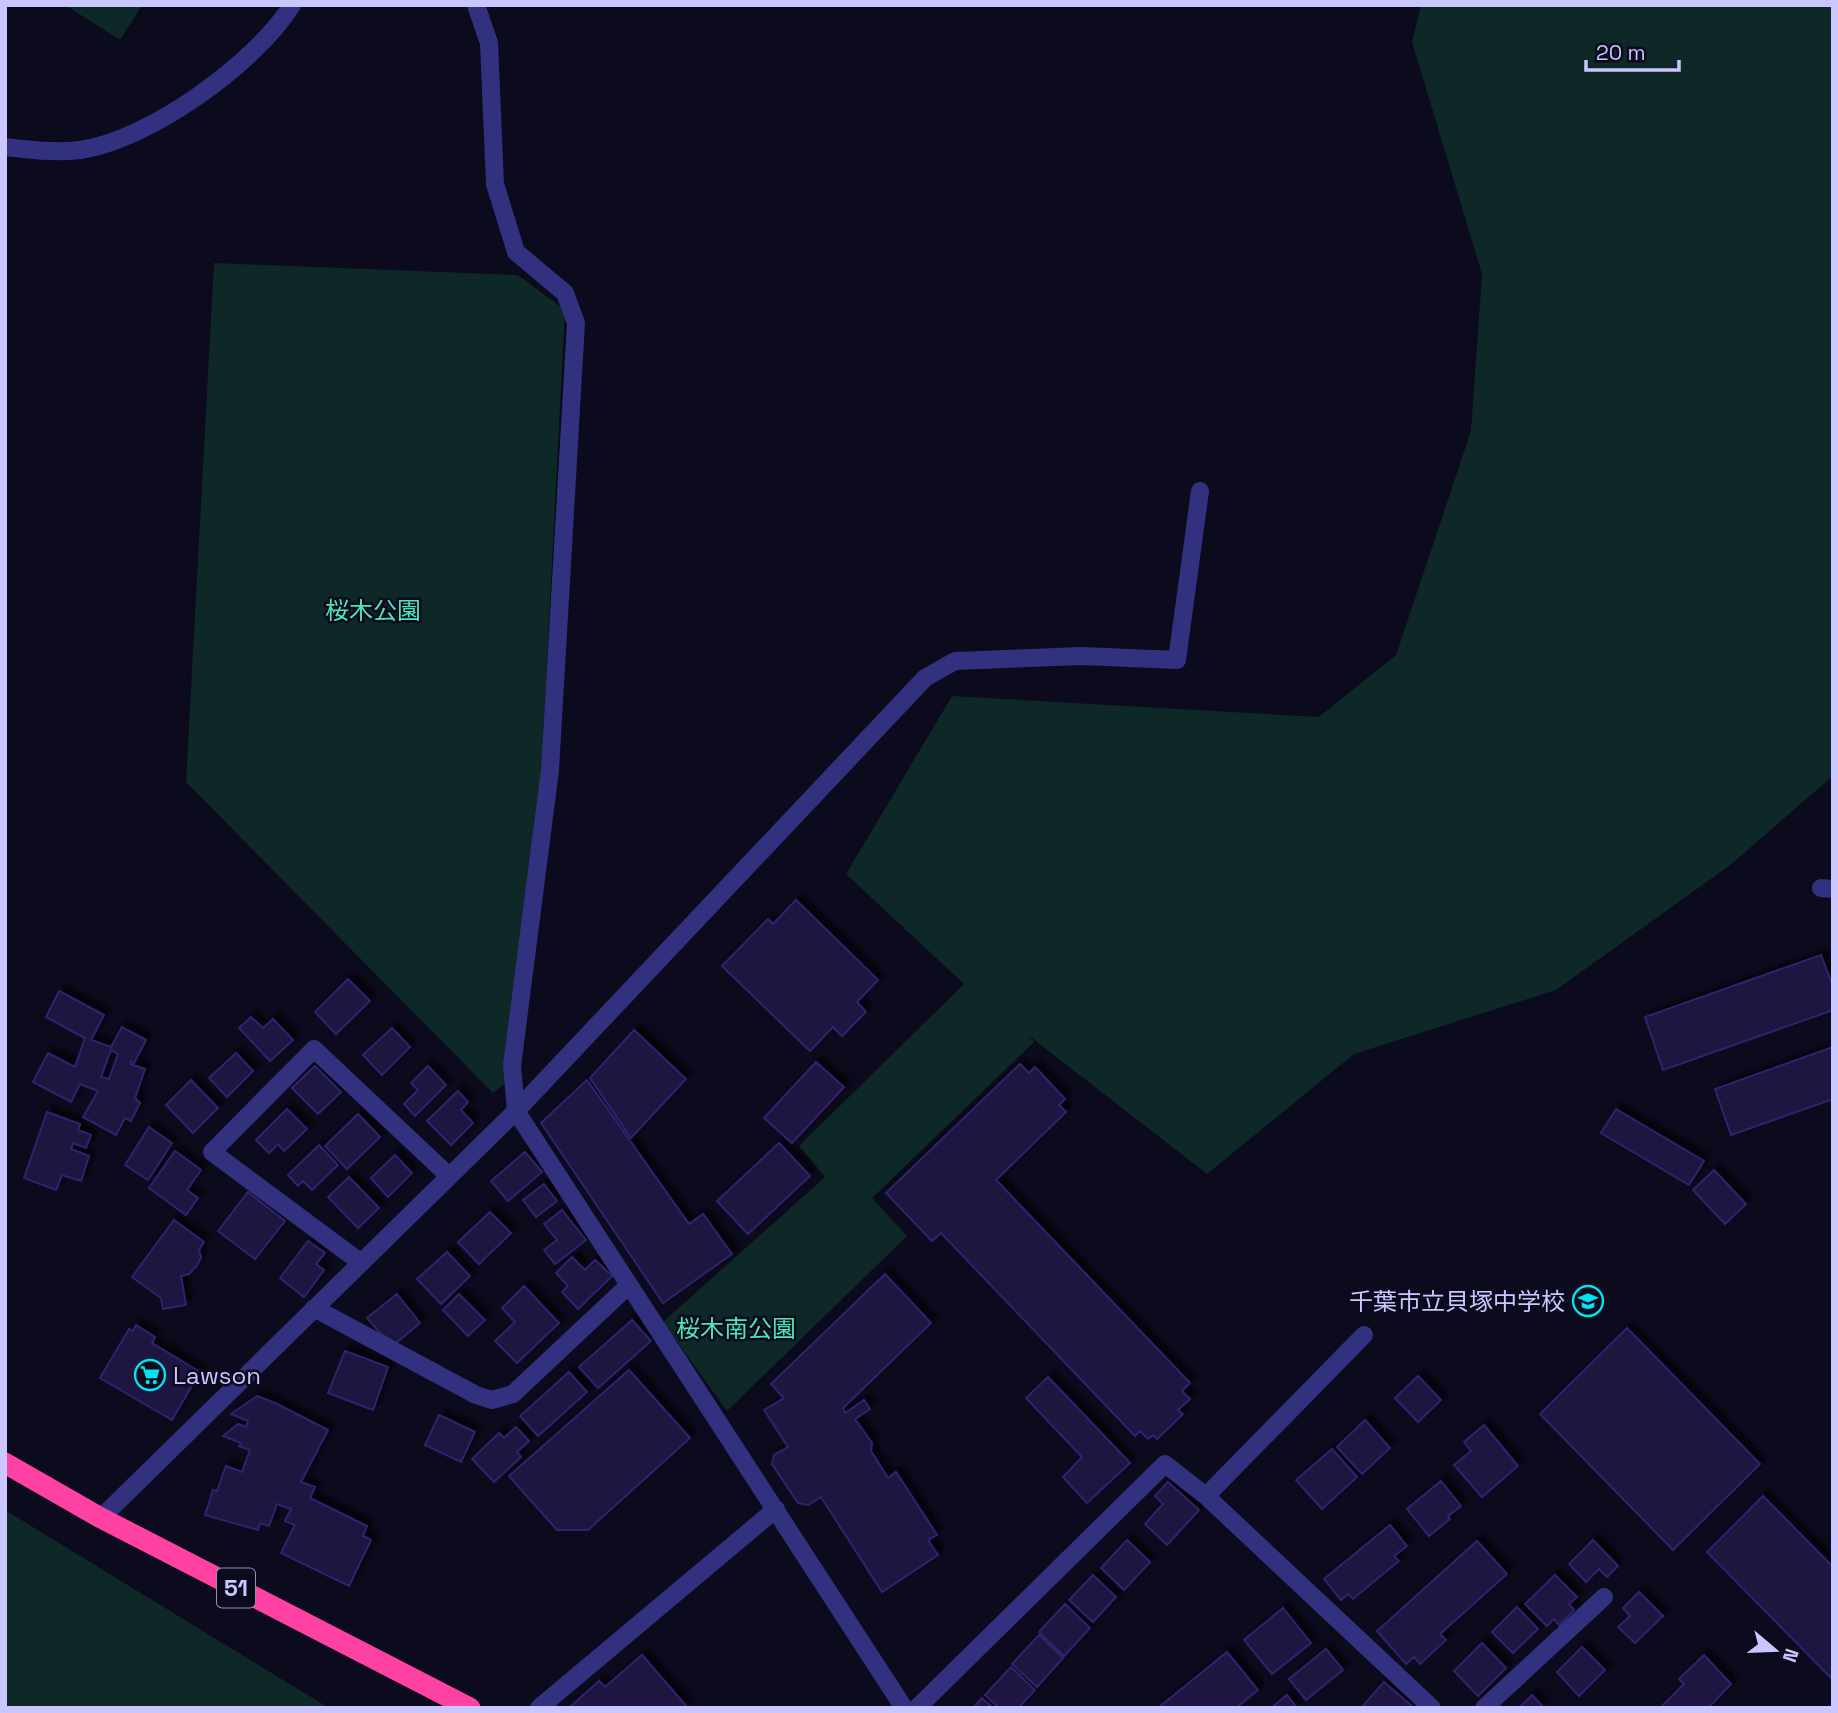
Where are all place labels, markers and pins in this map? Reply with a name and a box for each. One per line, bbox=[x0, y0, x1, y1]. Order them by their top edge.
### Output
school or university icon: 千葉市立貝塚中学校 bbox=[1571, 1284, 1605, 1318]
place label: 千葉市立貝塚中学校 bbox=[1349, 1286, 1565, 1317]
supermarket icon: Lawson bbox=[133, 1358, 167, 1392]
place label: Lawson bbox=[173, 1360, 261, 1391]

